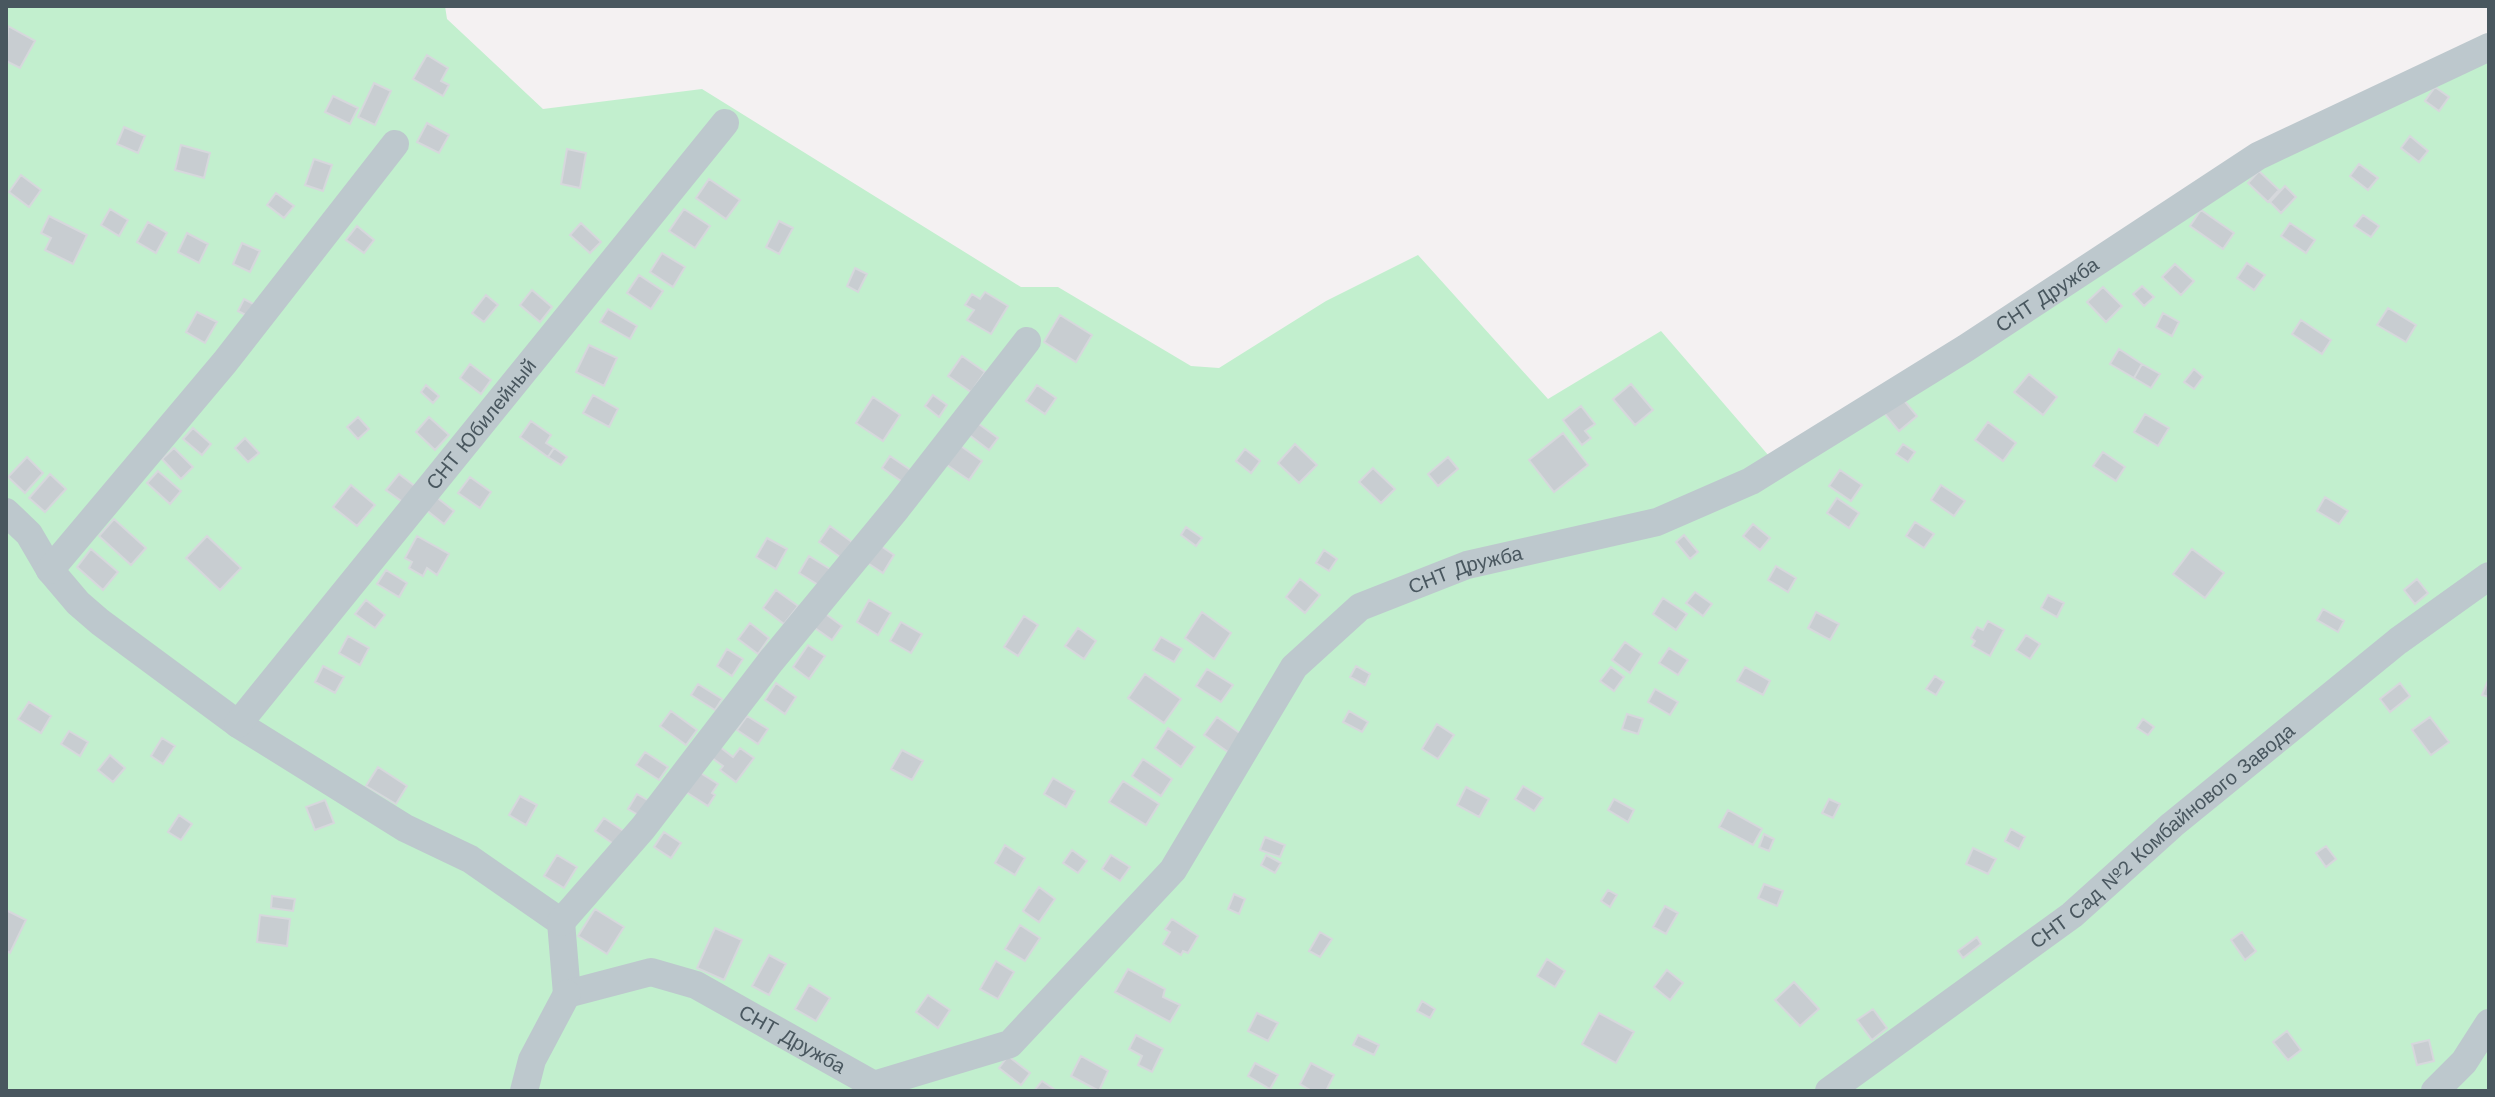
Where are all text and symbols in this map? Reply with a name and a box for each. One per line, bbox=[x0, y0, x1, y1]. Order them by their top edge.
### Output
street label: СНТ Дружба bbox=[1991, 252, 2104, 337]
street label: СНТ Юбилейный bbox=[421, 354, 541, 494]
street label: СНТ Дружба bbox=[1405, 541, 1526, 599]
street label: СНТ Сад №2 Комбайнового Завода bbox=[2025, 718, 2300, 953]
street label: СНТ Дружба bbox=[735, 1000, 850, 1079]

